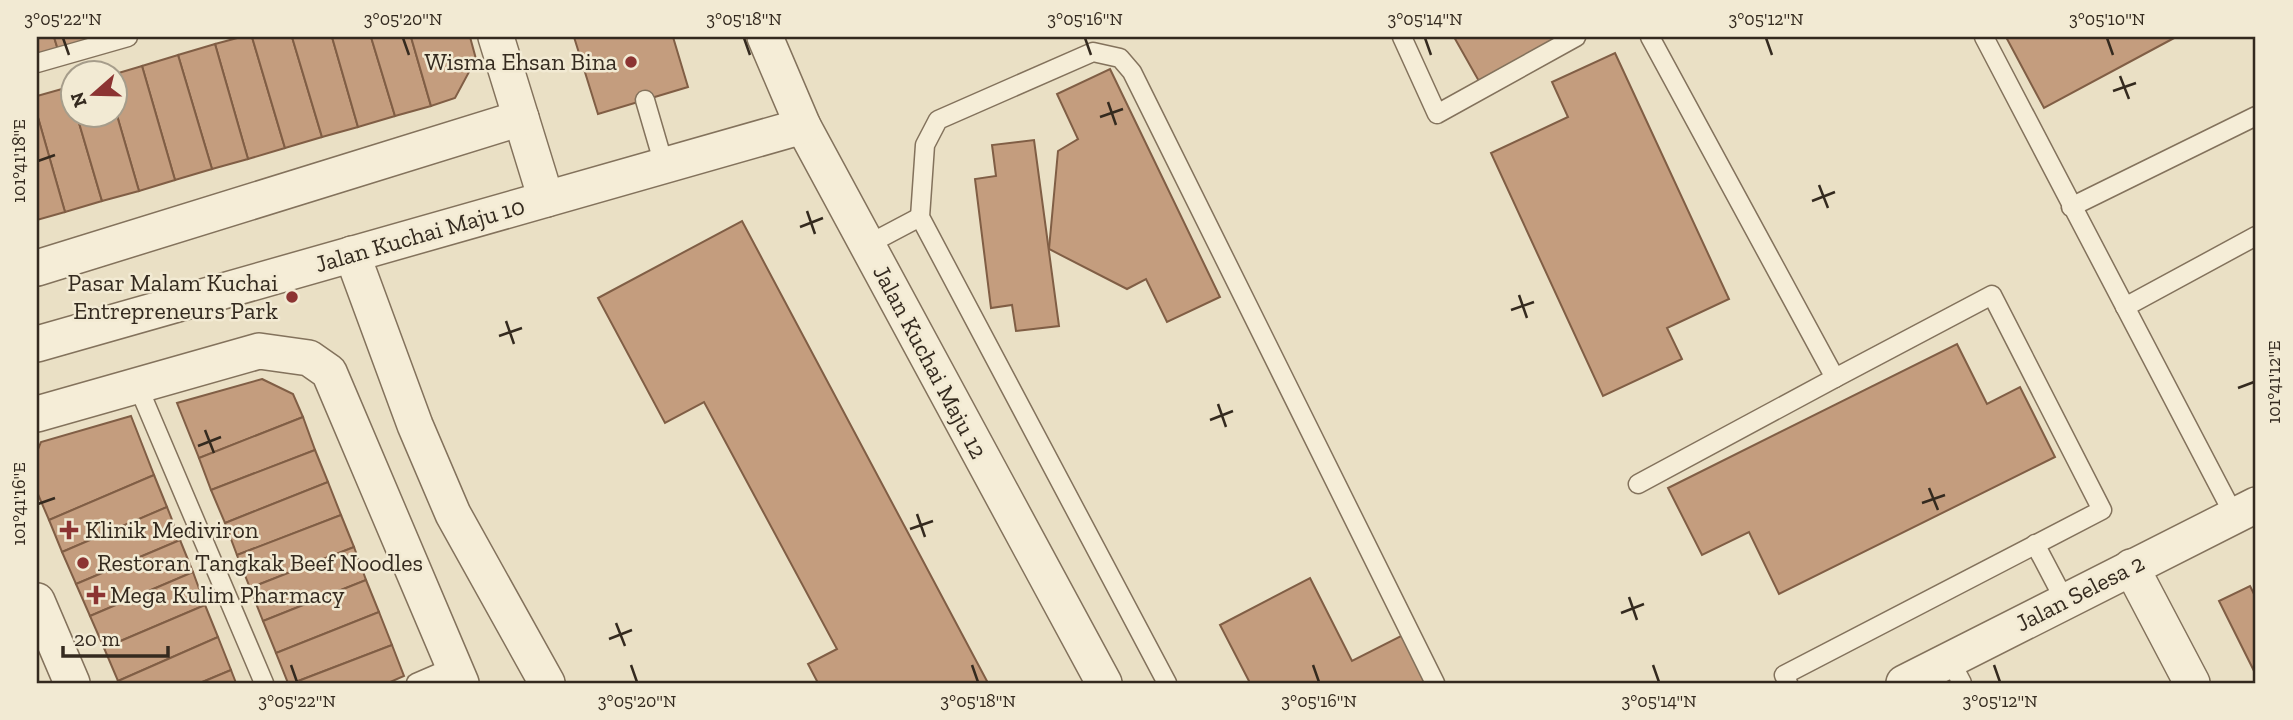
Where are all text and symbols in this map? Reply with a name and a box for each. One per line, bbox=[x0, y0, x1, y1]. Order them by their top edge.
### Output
text: 3°05'22"N bbox=[24, 8, 102, 30]
text: 3°05'20"N bbox=[364, 8, 442, 30]
text: 3°05'18"N bbox=[706, 8, 782, 30]
text: 3°05'16"N bbox=[1047, 8, 1123, 30]
text: 3°05'14"N bbox=[1387, 8, 1463, 30]
text: 3°05'12"N bbox=[1728, 8, 1804, 30]
text: 3°05'10"N bbox=[2069, 8, 2145, 30]
place label: Wisma Ehsan Bina bbox=[425, 47, 617, 76]
marker: Wisma Ehsan Bina bbox=[623, 54, 639, 70]
north arrow bbox=[60, 60, 130, 130]
text: N bbox=[65, 89, 92, 110]
text: 101°41'18"E bbox=[8, 119, 30, 203]
street label: Jalan Kuchai Maju 10 bbox=[312, 191, 528, 278]
street label: Jalan Kuchai Maju 12 bbox=[867, 260, 994, 464]
place label: Pasar Malam Kuchai Entrepreneurs Park bbox=[67, 268, 279, 325]
marker: Pasar Malam Kuchai Entrepreneurs Park bbox=[284, 289, 300, 305]
text: 101°41'12"E bbox=[2263, 340, 2285, 424]
text: 101°41'16"E bbox=[8, 462, 30, 546]
place label: Klinik Mediviron bbox=[85, 515, 259, 544]
marker: Klinik Mediviron bbox=[59, 520, 79, 540]
place label: Restoran Tangkak Beef Noodles bbox=[97, 548, 423, 577]
street label: Jalan Selesa 2 bbox=[2010, 548, 2149, 637]
marker: Restoran Tangkak Beef Noodles bbox=[75, 555, 91, 571]
place label: Mega Kulim Pharmacy bbox=[110, 580, 345, 609]
marker: Mega Kulim Pharmacy bbox=[88, 587, 104, 603]
scale bar bbox=[63, 615, 168, 659]
text: 20 m bbox=[74, 626, 120, 651]
text: 3°05'22"N bbox=[258, 690, 336, 712]
text: 3°05'20"N bbox=[598, 690, 676, 712]
text: 3°05'18"N bbox=[940, 690, 1016, 712]
text: 3°05'16"N bbox=[1281, 690, 1357, 712]
text: 3°05'14"N bbox=[1621, 690, 1697, 712]
text: 3°05'12"N bbox=[1962, 690, 2038, 712]

